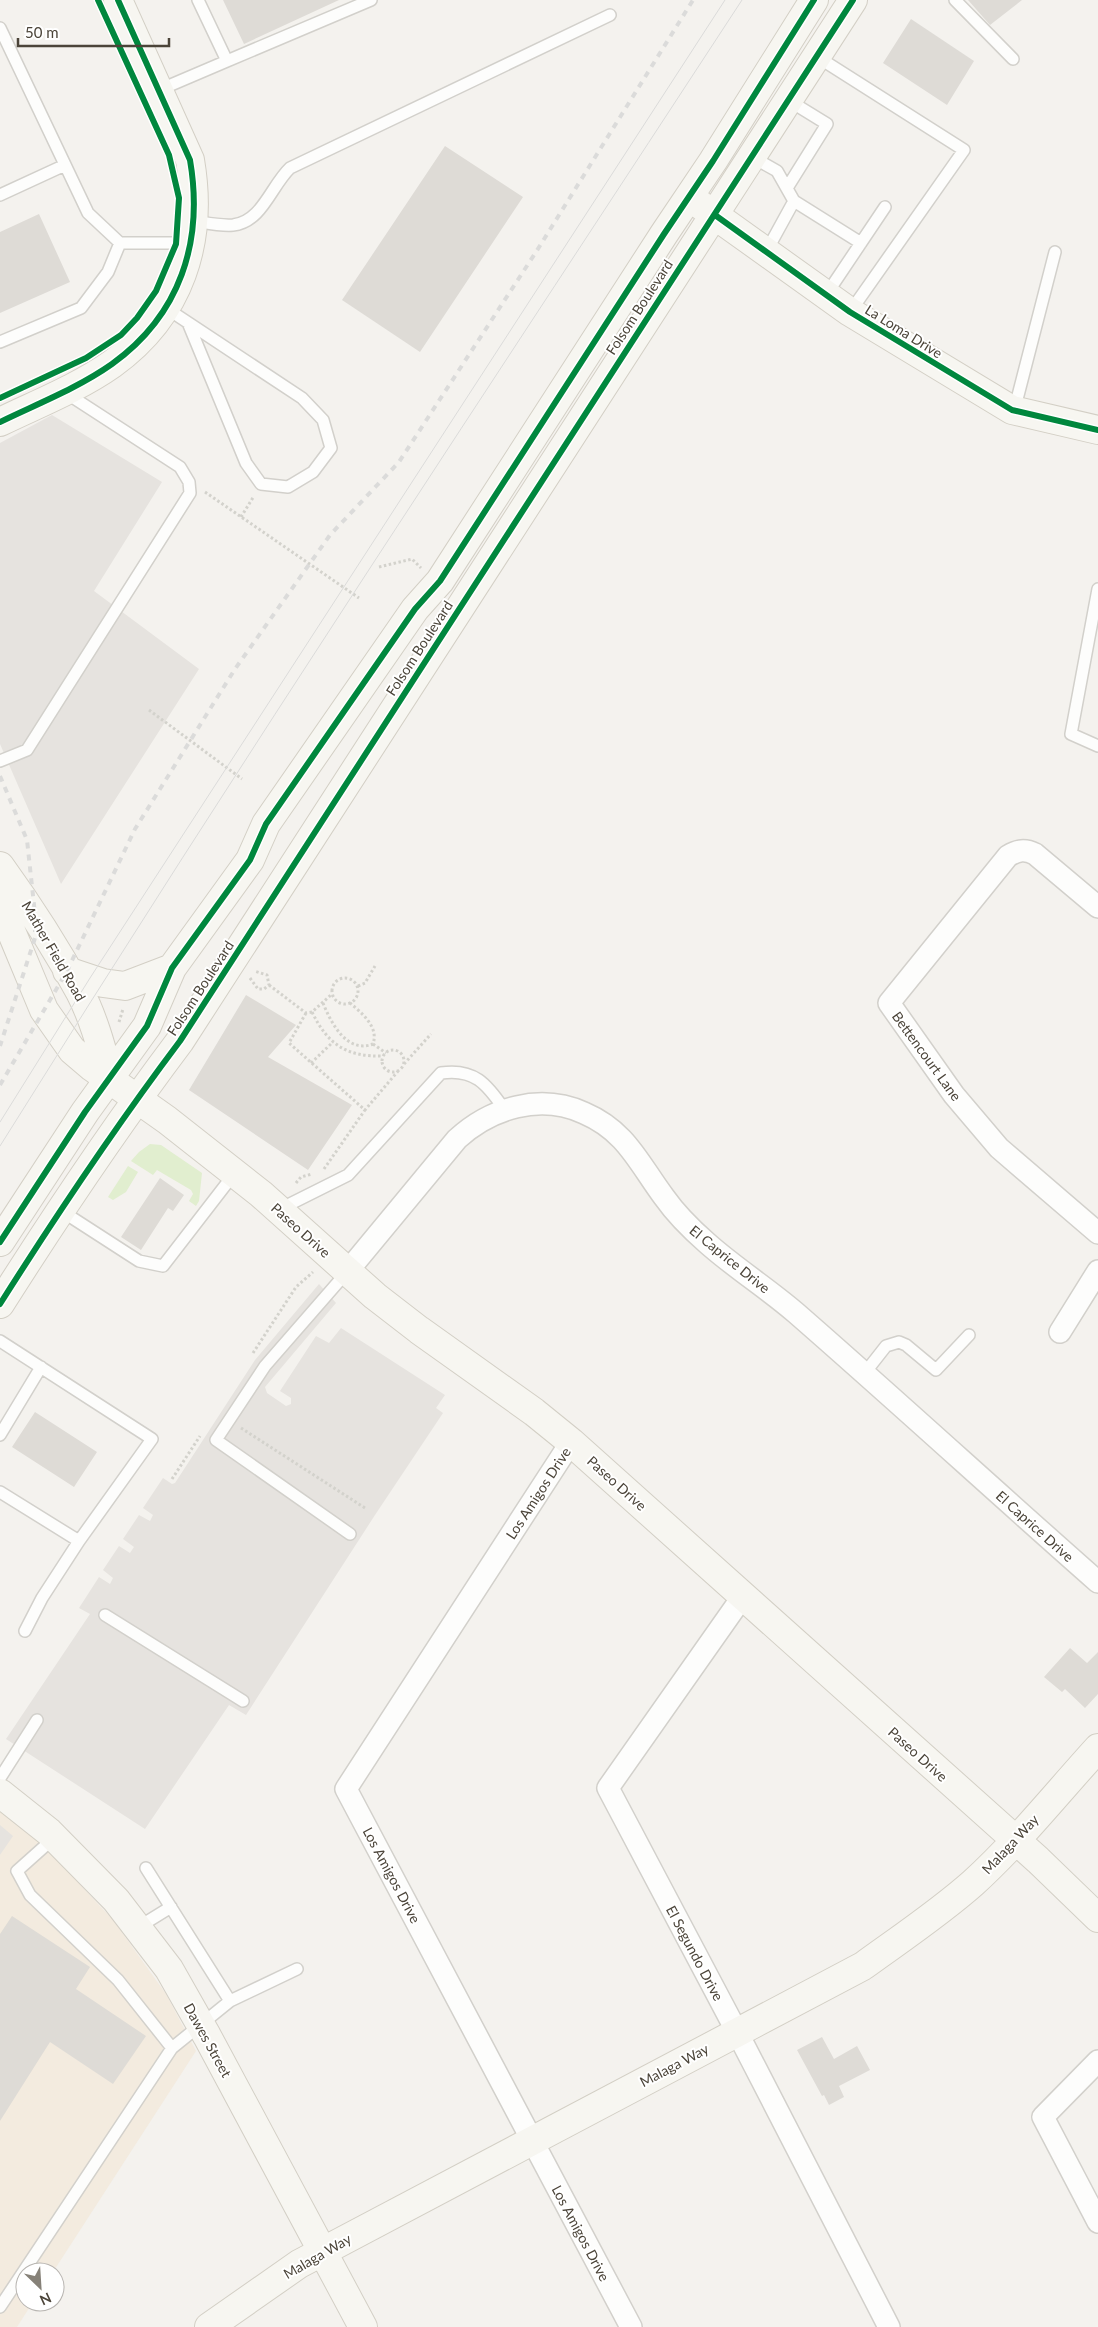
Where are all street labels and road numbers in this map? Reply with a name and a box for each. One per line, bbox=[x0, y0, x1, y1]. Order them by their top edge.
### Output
street label: Folsom Boulevard bbox=[602, 256, 676, 358]
street label: La Loma Drive bbox=[862, 301, 946, 361]
street label: Folsom Boulevard bbox=[382, 597, 456, 699]
street label: Mather Field Road bbox=[18, 898, 90, 1004]
street label: Folsom Boulevard bbox=[163, 937, 237, 1039]
street label: Bettencourt Lane bbox=[889, 1008, 965, 1104]
street label: Paseo Drive bbox=[268, 1199, 334, 1261]
street label: El Caprice Drive bbox=[686, 1221, 774, 1297]
street label: Los Amigos Drive bbox=[502, 1444, 574, 1542]
street label: Paseo Drive bbox=[584, 1452, 650, 1514]
street label: El Caprice Drive bbox=[993, 1487, 1077, 1565]
street label: Paseo Drive bbox=[885, 1723, 951, 1785]
street label: Malaga Way bbox=[978, 1810, 1042, 1877]
street label: Los Amigos Drive bbox=[360, 1824, 424, 1926]
street label: El Segundo Drive bbox=[663, 1902, 727, 2004]
street label: Dawes Street bbox=[181, 2000, 235, 2080]
street label: Malaga Way bbox=[637, 2039, 712, 2090]
street label: Los Amigos Drive bbox=[549, 2182, 613, 2284]
street label: Malaga Way bbox=[280, 2229, 355, 2282]

